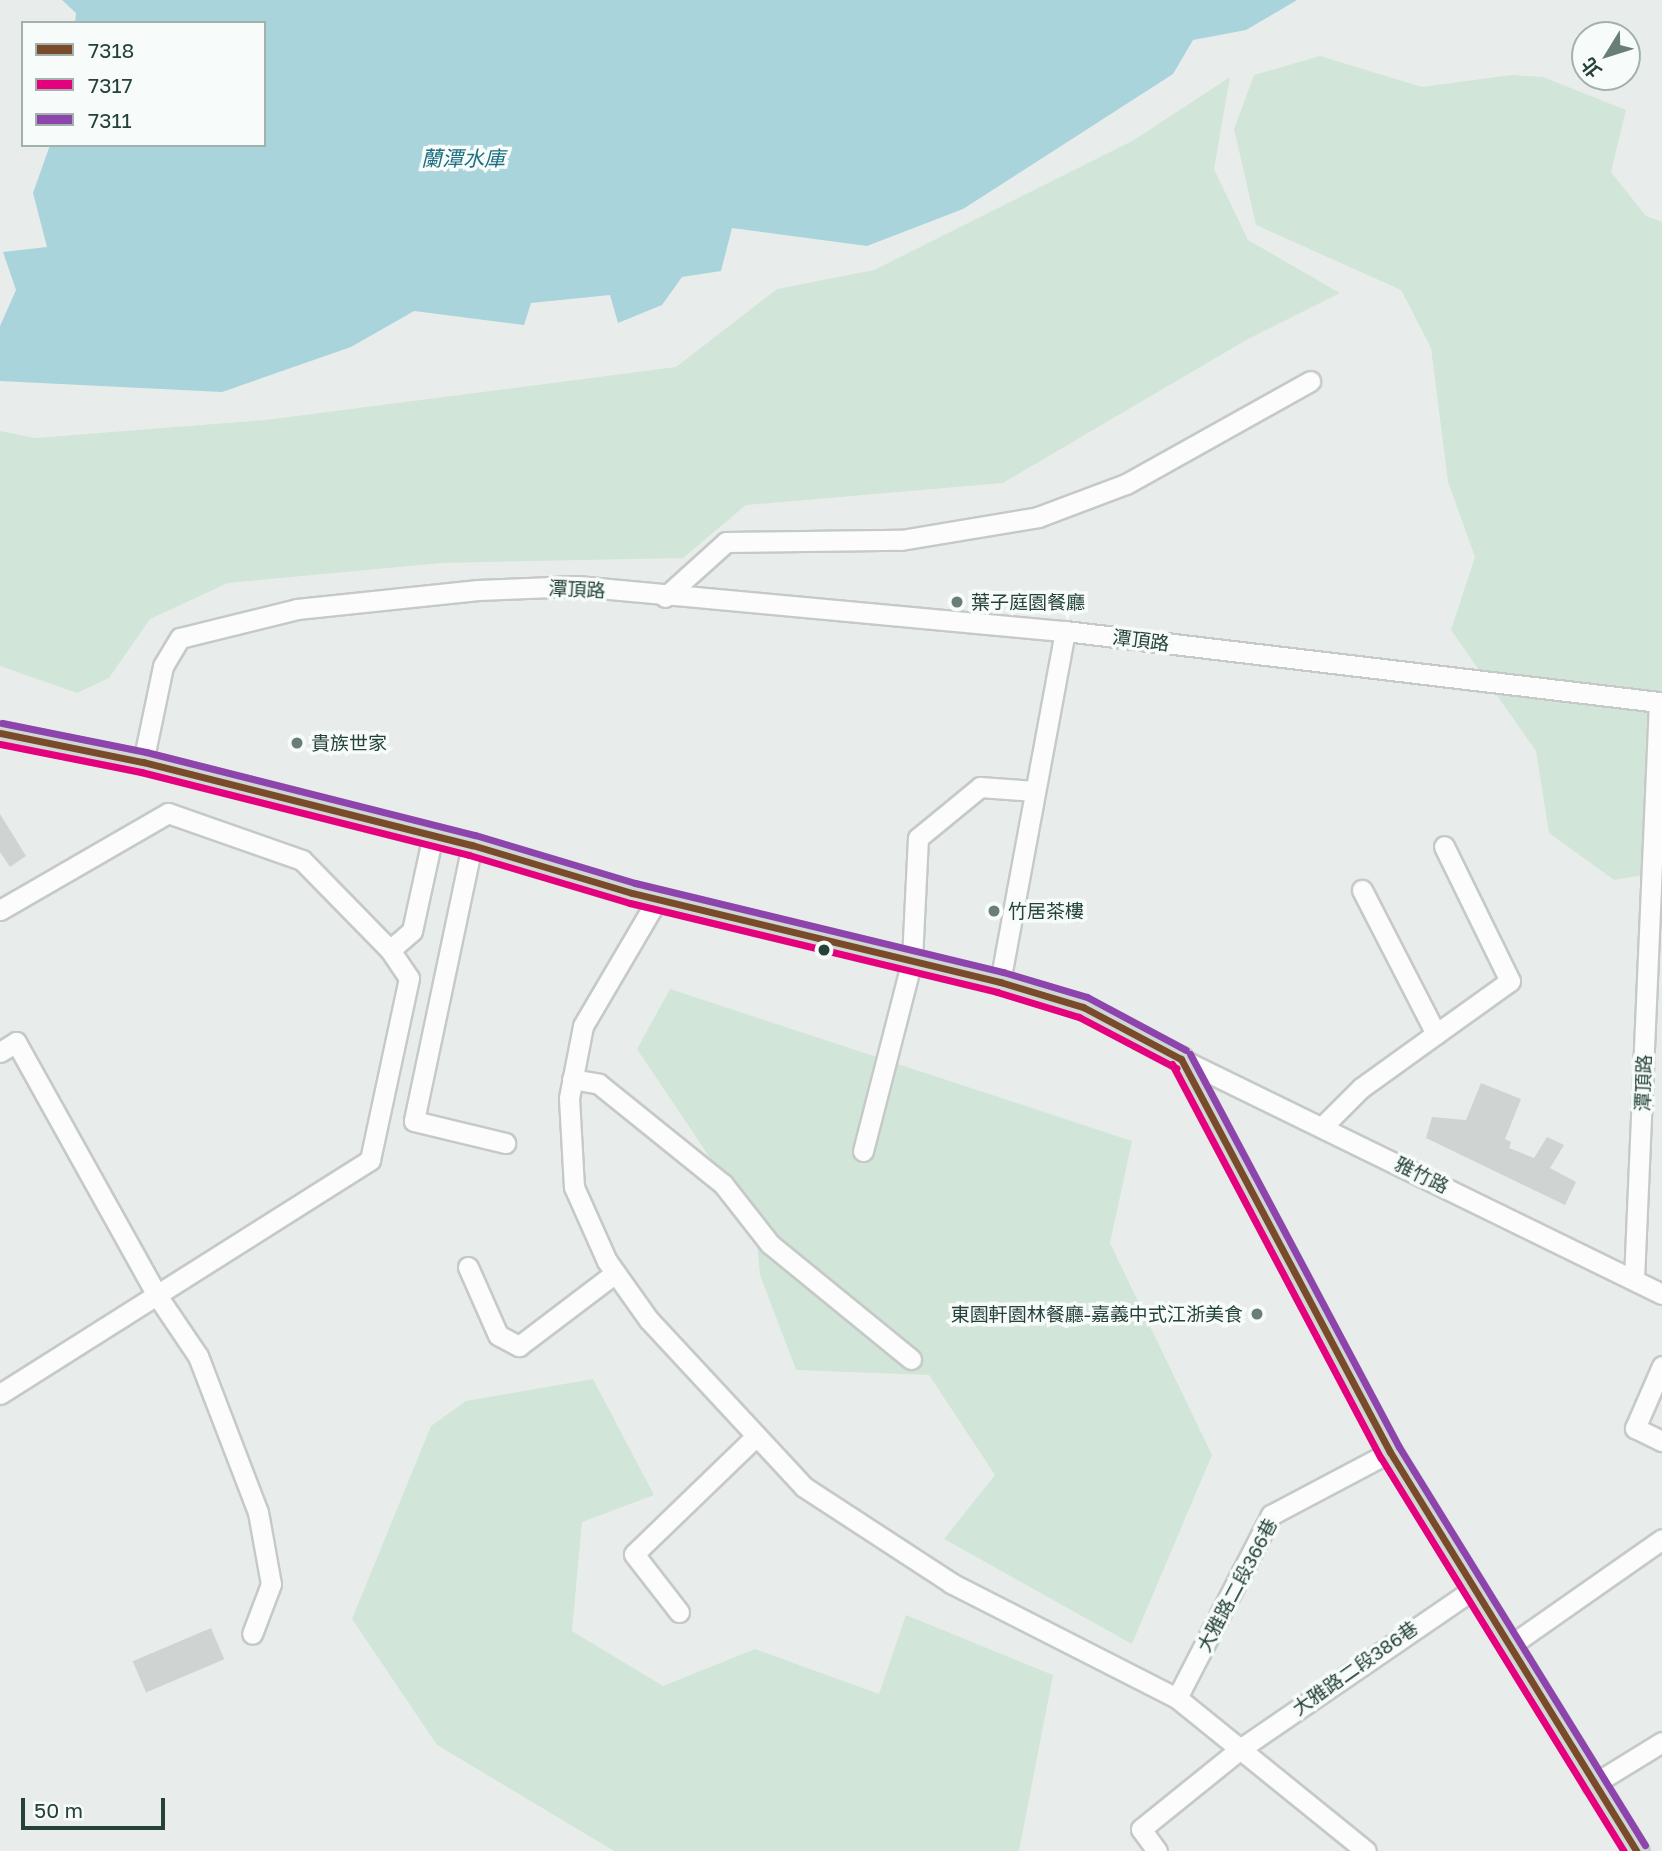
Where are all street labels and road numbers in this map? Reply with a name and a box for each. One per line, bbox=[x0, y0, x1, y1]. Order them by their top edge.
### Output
street label: 潭頂路 bbox=[548, 576, 606, 602]
street label: 潭頂路 bbox=[1111, 625, 1171, 655]
street label: 潭頂路 bbox=[1631, 1054, 1655, 1112]
street label: 雅竹路 bbox=[1391, 1152, 1453, 1198]
street label: 大雅路二段366巷 bbox=[1192, 1514, 1282, 1656]
street label: 大雅路二段386巷 bbox=[1288, 1616, 1422, 1720]

